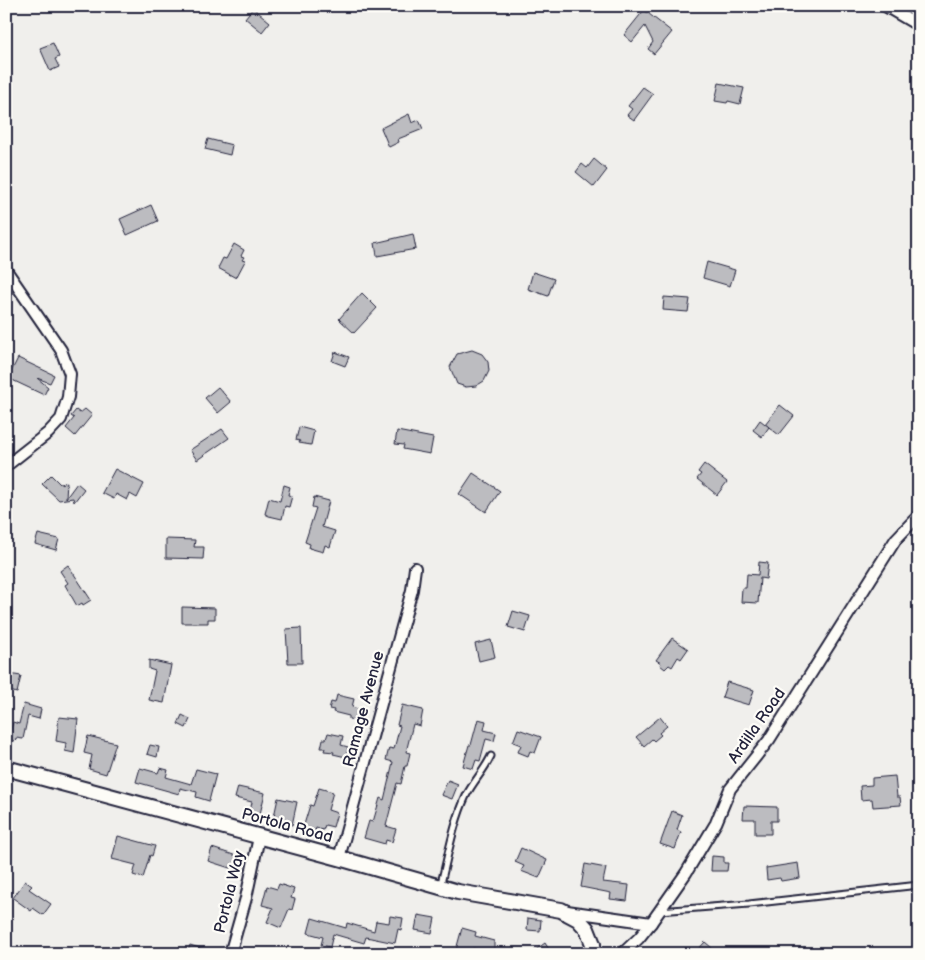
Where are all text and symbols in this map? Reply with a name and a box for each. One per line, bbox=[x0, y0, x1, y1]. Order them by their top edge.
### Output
street label: Ramage Avenue bbox=[339, 648, 389, 769]
street label: Ardilla Road bbox=[724, 685, 790, 767]
street label: Portola Road bbox=[239, 805, 335, 847]
street label: Portola Way bbox=[211, 848, 250, 935]

